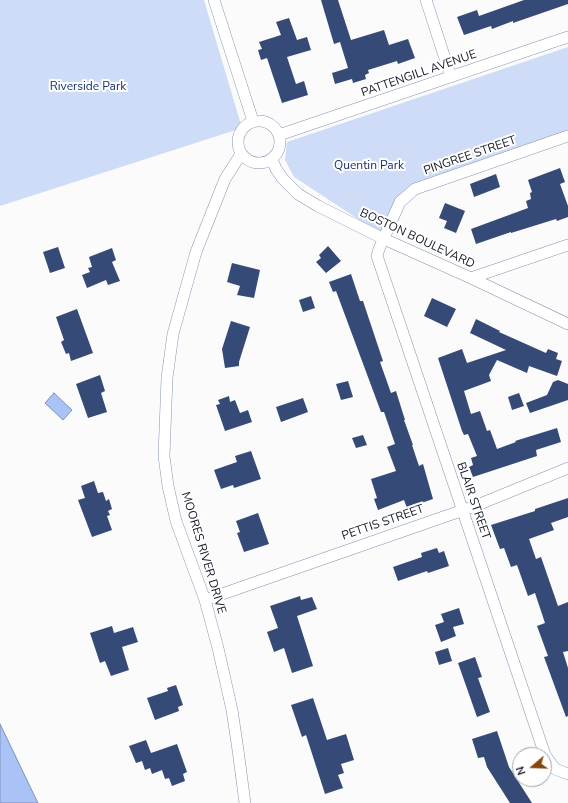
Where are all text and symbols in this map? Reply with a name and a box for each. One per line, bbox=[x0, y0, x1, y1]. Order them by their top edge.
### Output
street label: PATTENGILL AVENUE bbox=[359, 48, 479, 100]
park label: Riverside Park bbox=[50, 80, 126, 94]
street label: PINGREE STREET bbox=[422, 133, 518, 179]
park label: Quentin Park bbox=[334, 159, 404, 173]
street label: BOSTON BOULEVARD bbox=[357, 206, 477, 272]
street label: BLAIR STREET bbox=[453, 460, 493, 542]
street label: MOORES RIVER DRIVE bbox=[178, 490, 228, 616]
street label: PETTIS STREET bbox=[340, 502, 426, 544]
north arrow bbox=[512, 747, 552, 787]
text: N bbox=[513, 764, 530, 777]

